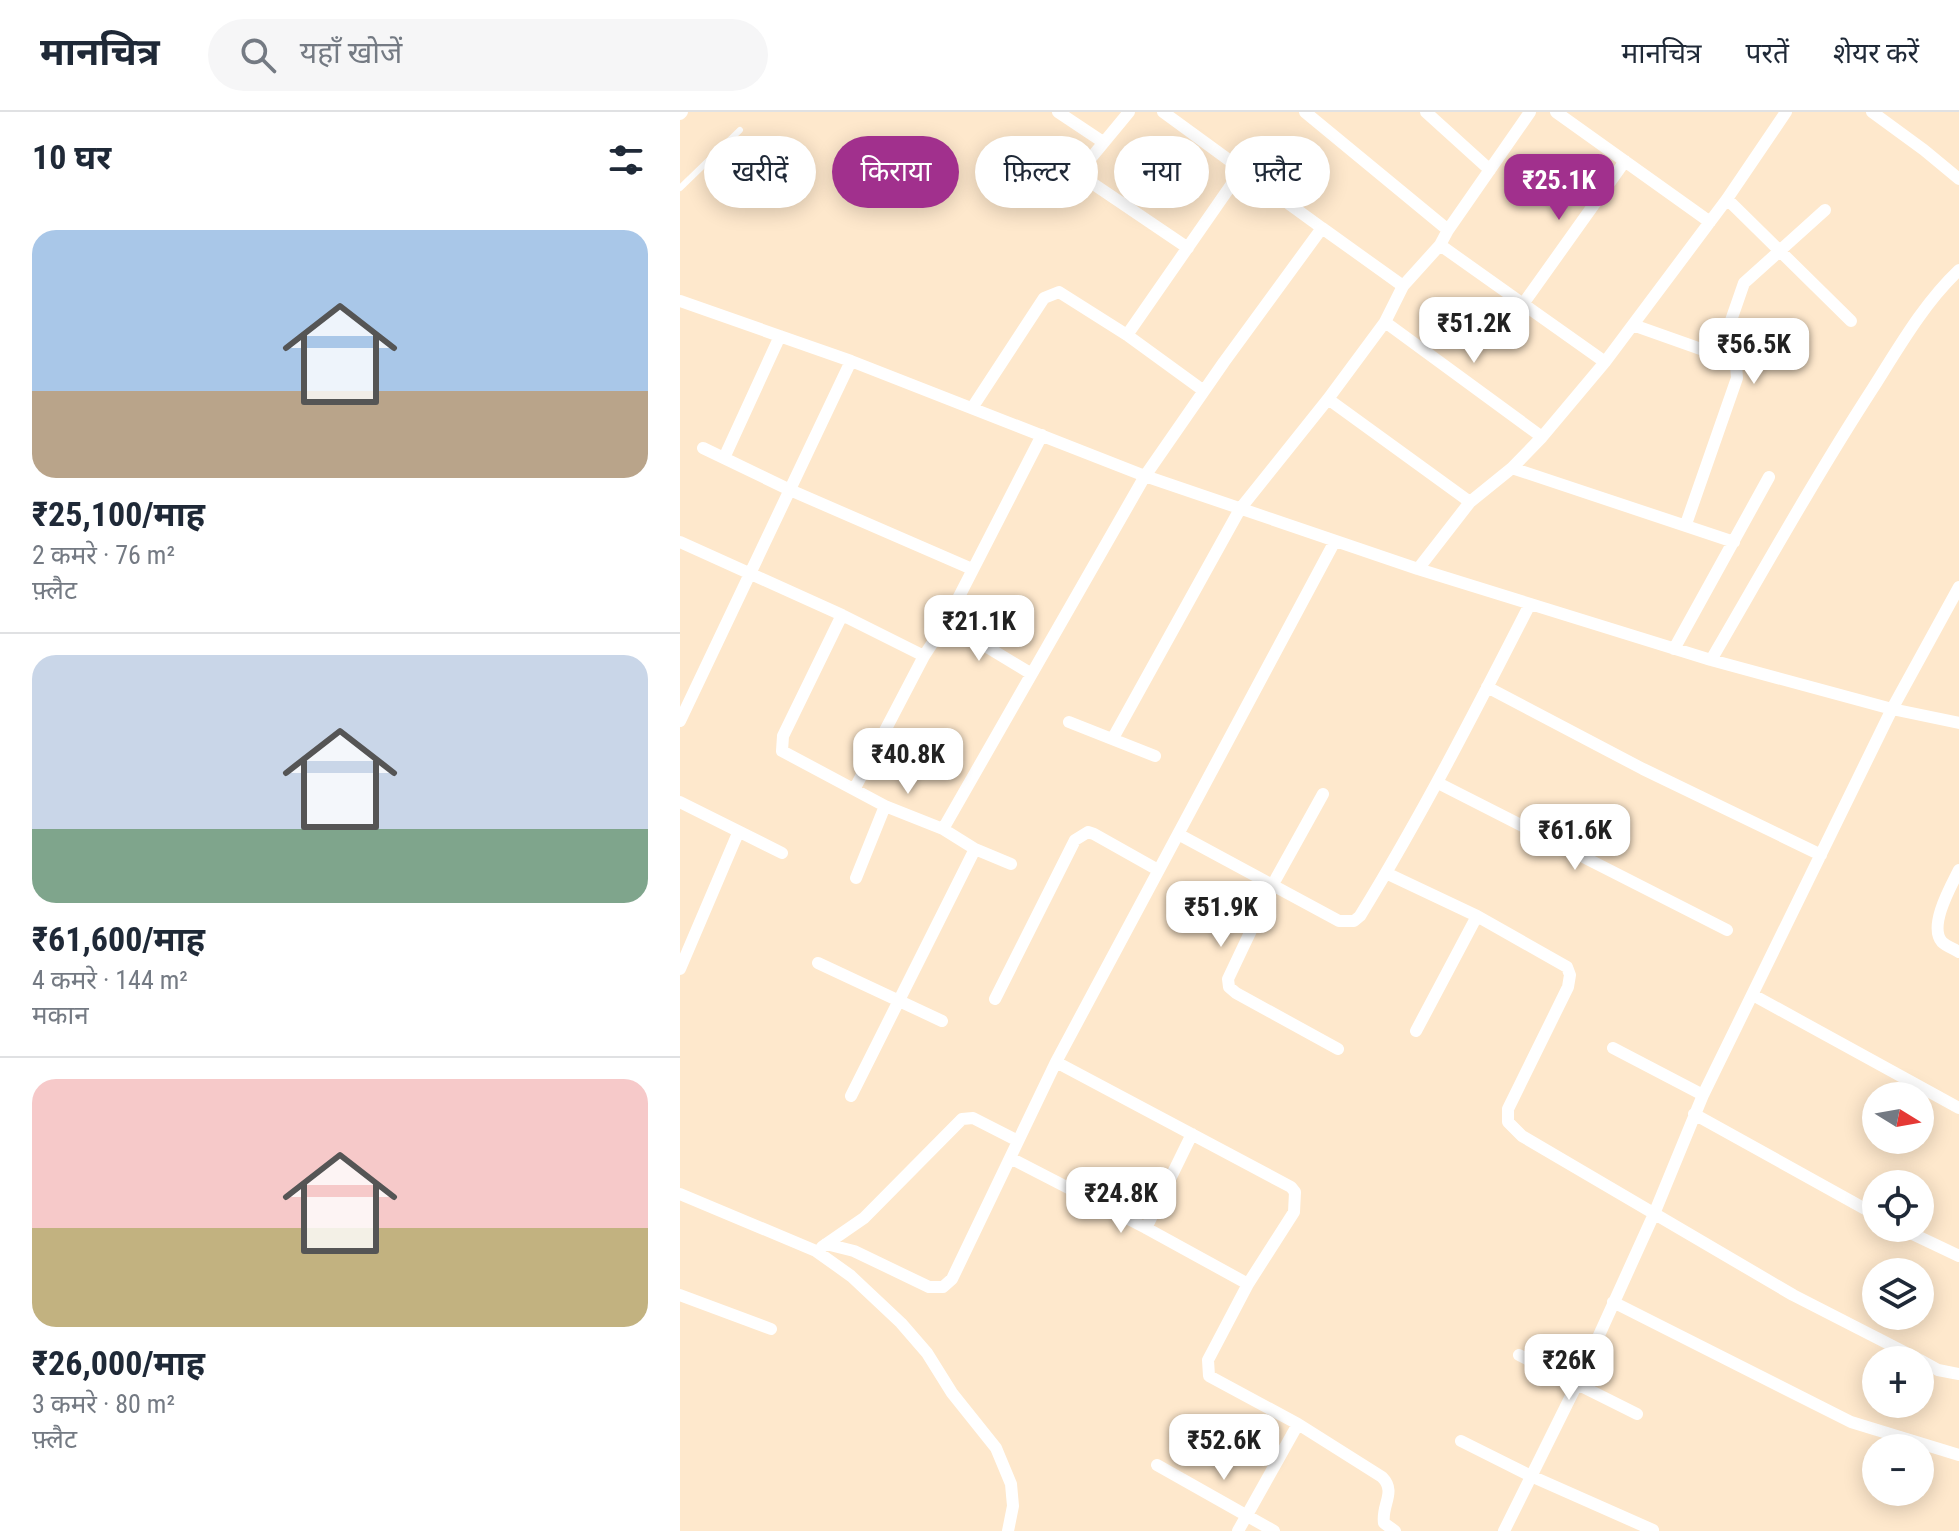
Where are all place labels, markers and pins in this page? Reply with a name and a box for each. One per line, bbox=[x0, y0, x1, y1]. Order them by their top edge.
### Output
pin: ₹25.1K bbox=[1494, 154, 1624, 222]
pin: ₹51.2K bbox=[1409, 297, 1539, 365]
pin: ₹56.5K bbox=[1689, 318, 1819, 386]
pin: ₹21.1K bbox=[914, 595, 1044, 663]
pin: ₹40.8K bbox=[843, 728, 973, 796]
pin: ₹61.6K bbox=[1510, 804, 1640, 872]
pin: ₹51.9K bbox=[1156, 881, 1286, 949]
pin: ₹24.8K bbox=[1056, 1167, 1186, 1235]
pin: ₹26K bbox=[1522, 1334, 1616, 1402]
pin: ₹52.6K bbox=[1159, 1414, 1289, 1482]

